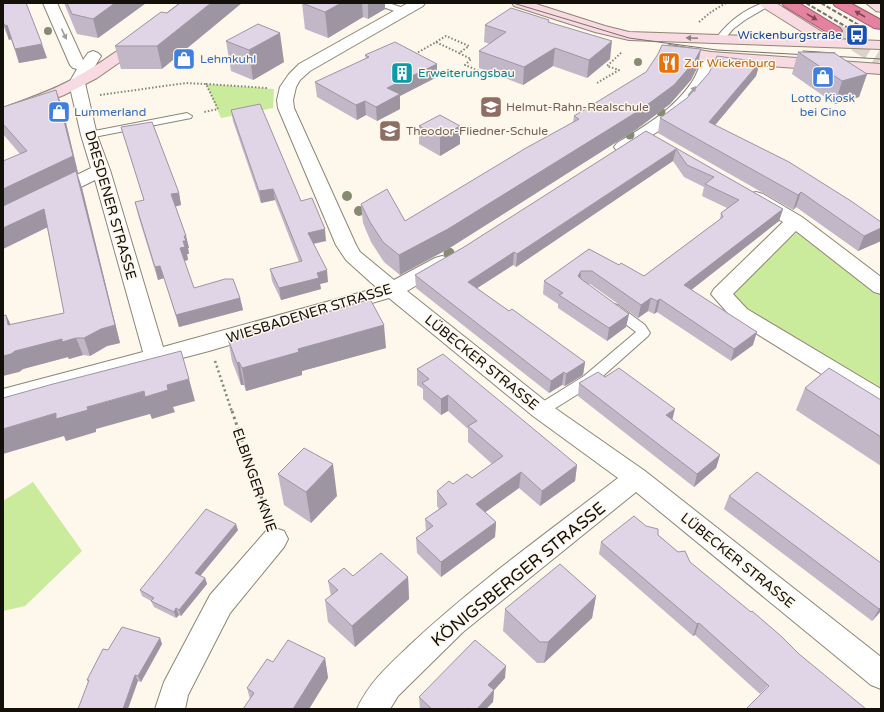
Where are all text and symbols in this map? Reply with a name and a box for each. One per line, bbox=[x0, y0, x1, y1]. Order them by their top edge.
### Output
one-way arrow bbox=[854, 11, 865, 18]
one-way arrow bbox=[807, 13, 817, 21]
bus stop icon: Wickenburgstraße bbox=[844, 22, 870, 48]
one-way arrow bbox=[61, 28, 67, 40]
place label: Wickenburgstraße bbox=[737, 28, 842, 42]
one-way arrow bbox=[686, 34, 698, 41]
shop icon: Lehmkuhl bbox=[171, 46, 197, 72]
restaurant icon: Zur Wickenburg bbox=[656, 50, 682, 76]
place label: Lehmkuhl bbox=[200, 52, 256, 66]
place label: Zur Wickenburg bbox=[684, 56, 775, 70]
building icon: Erweiterungsbau bbox=[389, 60, 415, 86]
shop icon: Lotto Kiosk bei Cino bbox=[810, 64, 836, 90]
place label: Erweiterungsbau bbox=[418, 66, 515, 80]
one-way arrow bbox=[687, 85, 696, 96]
place label: Lotto Kiosk bei Cino bbox=[791, 91, 856, 119]
school or university icon: Helmut-Rahn-Realschule bbox=[478, 94, 504, 120]
shop icon: Lummerland bbox=[46, 99, 72, 125]
place label: Helmut-Rahn-Realschule bbox=[506, 100, 649, 114]
place label: Lummerland bbox=[74, 105, 146, 119]
school or university icon: Theodor-Fliedner-Schule bbox=[377, 118, 403, 144]
place label: Theodor-Fliedner-Schule bbox=[406, 124, 548, 138]
street label: DRESDENER STRASSE bbox=[81, 129, 140, 282]
street label: WIESBADENER STRASSE bbox=[224, 280, 394, 347]
street label: LÜBECKER STRASSE bbox=[421, 311, 542, 414]
street label: ELBINGER KNIE bbox=[229, 426, 280, 534]
street label: KÖNIGSBERGER STRASSE bbox=[427, 498, 610, 651]
street label: LÜBECKER STRASSE bbox=[677, 509, 798, 612]

